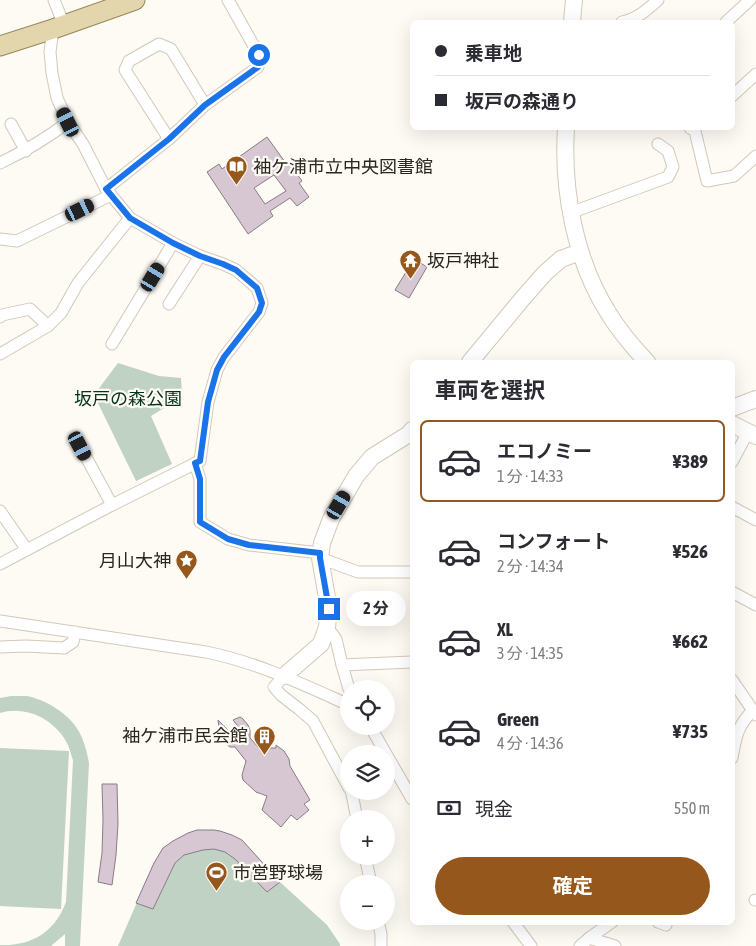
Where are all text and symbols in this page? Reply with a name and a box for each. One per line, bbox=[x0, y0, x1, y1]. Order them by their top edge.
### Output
text: 乗車地 bbox=[465, 42, 522, 64]
route start bbox=[248, 44, 270, 66]
text: 坂戸の森通り bbox=[465, 90, 579, 112]
car bbox=[54, 105, 81, 139]
library icon: 袖ケ浦市立中央図書館 bbox=[225, 155, 249, 186]
place label: 袖ケ浦市立中央図書館 bbox=[253, 156, 433, 177]
car bbox=[63, 197, 96, 223]
temple icon: 坂戸神社 bbox=[399, 249, 423, 280]
place label: 坂戸神社 bbox=[427, 250, 499, 271]
car bbox=[138, 260, 167, 294]
text: 車両を選択 bbox=[435, 377, 545, 403]
park label: 坂戸の森公園 bbox=[74, 388, 182, 409]
car bbox=[66, 429, 93, 463]
icon: car bbox=[437, 439, 482, 484]
text: エコノミー bbox=[497, 440, 592, 462]
text: ¥389 bbox=[673, 450, 708, 472]
text: 1 分 · 14:33 bbox=[497, 467, 563, 485]
car bbox=[325, 488, 352, 522]
icon: car bbox=[437, 529, 482, 574]
text: コンフォート bbox=[497, 530, 610, 552]
text: ¥526 bbox=[673, 540, 708, 562]
place icon: 月山大神 bbox=[175, 549, 199, 580]
place label: 月山大神 bbox=[99, 550, 171, 571]
text: 2 分 · 14:34 bbox=[497, 557, 563, 575]
callout: 2 分 bbox=[346, 592, 406, 626]
route end bbox=[318, 598, 340, 620]
text: 2 分 bbox=[363, 599, 389, 617]
text: XL bbox=[497, 618, 513, 640]
icon: car bbox=[437, 619, 482, 664]
text: ¥662 bbox=[673, 630, 708, 652]
text: 3 分 · 14:35 bbox=[497, 644, 563, 662]
map controls bbox=[340, 680, 395, 930]
button: locate bbox=[340, 680, 395, 735]
text: Green bbox=[497, 708, 539, 730]
icon: car bbox=[437, 709, 482, 754]
text: ¥735 bbox=[673, 720, 708, 742]
building icon: 袖ケ浦市民会館 bbox=[252, 724, 276, 755]
place label: 袖ケ浦市民会館 bbox=[122, 725, 248, 746]
text: 4 分 · 14:36 bbox=[497, 734, 563, 752]
button: layers bbox=[340, 745, 395, 800]
icon: cash bbox=[435, 794, 463, 822]
text: 現金 bbox=[475, 798, 513, 820]
text: 550 m bbox=[674, 799, 710, 817]
button: + bbox=[340, 810, 395, 865]
button: 確定 bbox=[435, 857, 710, 915]
sports icon: 市営野球場 bbox=[205, 861, 229, 892]
place label: 市営野球場 bbox=[233, 862, 323, 883]
button: − bbox=[340, 875, 395, 930]

